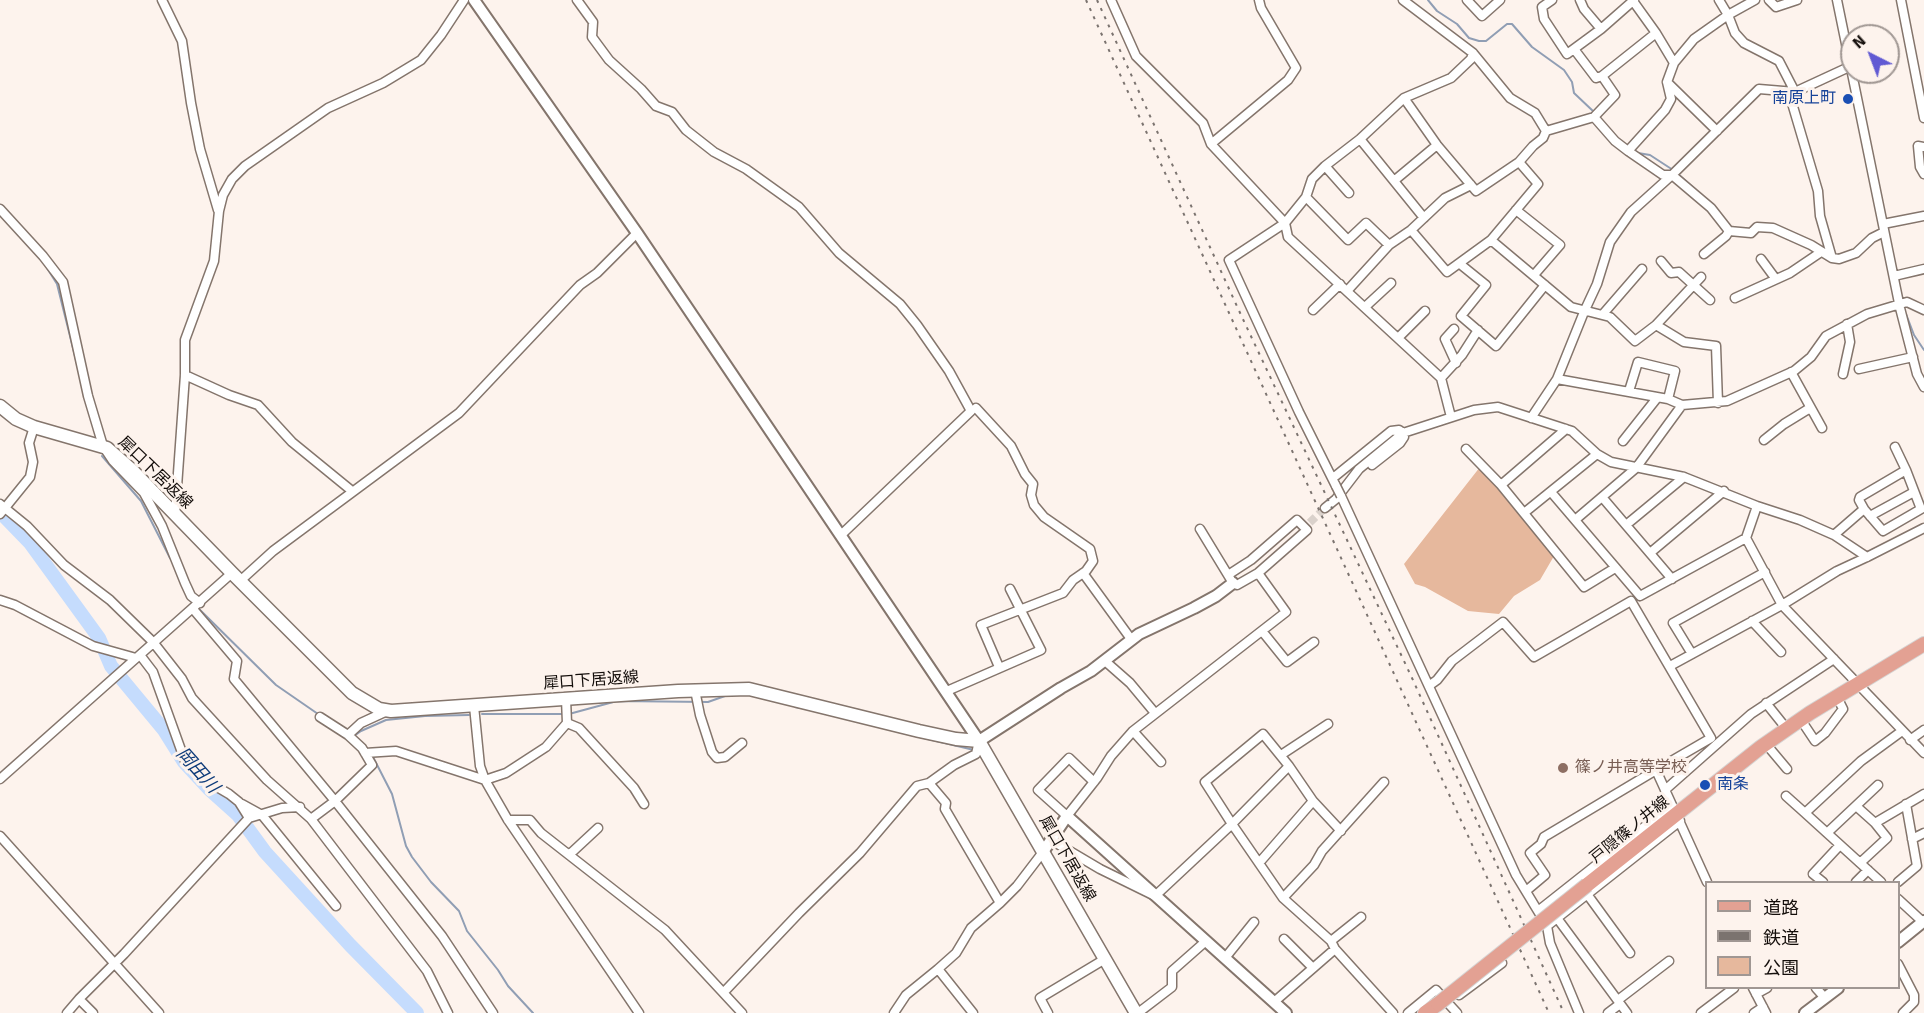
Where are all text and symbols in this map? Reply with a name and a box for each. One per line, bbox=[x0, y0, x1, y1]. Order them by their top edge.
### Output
north arrow bbox=[1840, 24, 1900, 84]
text: N bbox=[1848, 31, 1870, 53]
place label: 南原上町 bbox=[1772, 89, 1836, 109]
marker: 南原上町 bbox=[1841, 92, 1855, 106]
street label: 犀口下居返線 bbox=[114, 433, 196, 513]
street label: 犀口下居返線 bbox=[542, 668, 640, 694]
water label: 岡田川 bbox=[171, 744, 223, 798]
place label: 篠ノ井高等学校 bbox=[1575, 758, 1687, 778]
marker: 篠ノ井高等学校 bbox=[1556, 761, 1570, 775]
place label: 南条 bbox=[1717, 775, 1749, 795]
marker: 南条 bbox=[1698, 778, 1712, 792]
street label: 戸隠篠ノ井線 bbox=[1587, 792, 1673, 868]
street label: 犀口下居返線 bbox=[1035, 813, 1099, 905]
legend bbox=[1705, 881, 1900, 989]
text: 道路 bbox=[1763, 897, 1799, 919]
text: 鉄道 bbox=[1763, 927, 1799, 949]
text: 公園 bbox=[1763, 957, 1799, 979]

